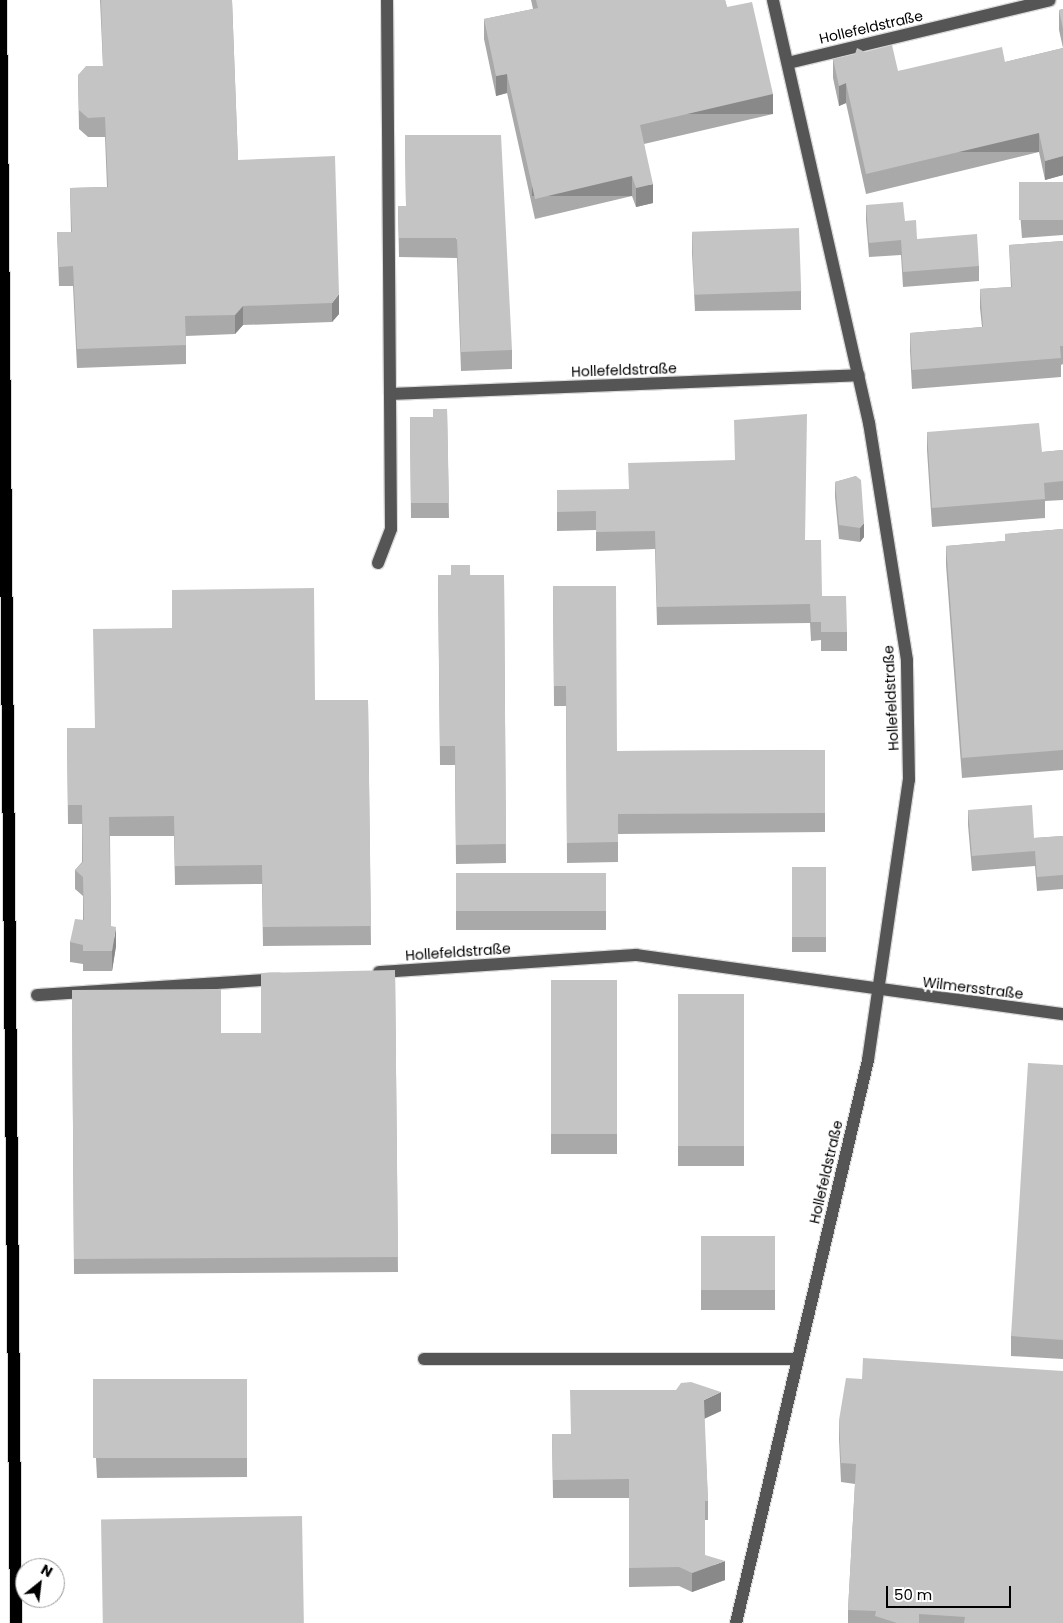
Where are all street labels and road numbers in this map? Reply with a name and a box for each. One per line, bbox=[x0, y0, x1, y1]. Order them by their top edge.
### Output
street label: Hollefeldstraße bbox=[818, 7, 924, 47]
street label: Hollefeldstraße bbox=[571, 360, 677, 380]
street label: Hollefeldstraße bbox=[880, 645, 902, 751]
street label: Hollefeldstraße bbox=[405, 940, 511, 964]
street label: Wilmersstraße bbox=[922, 973, 1024, 1003]
street label: Hollefeldstraße bbox=[806, 1119, 846, 1225]

